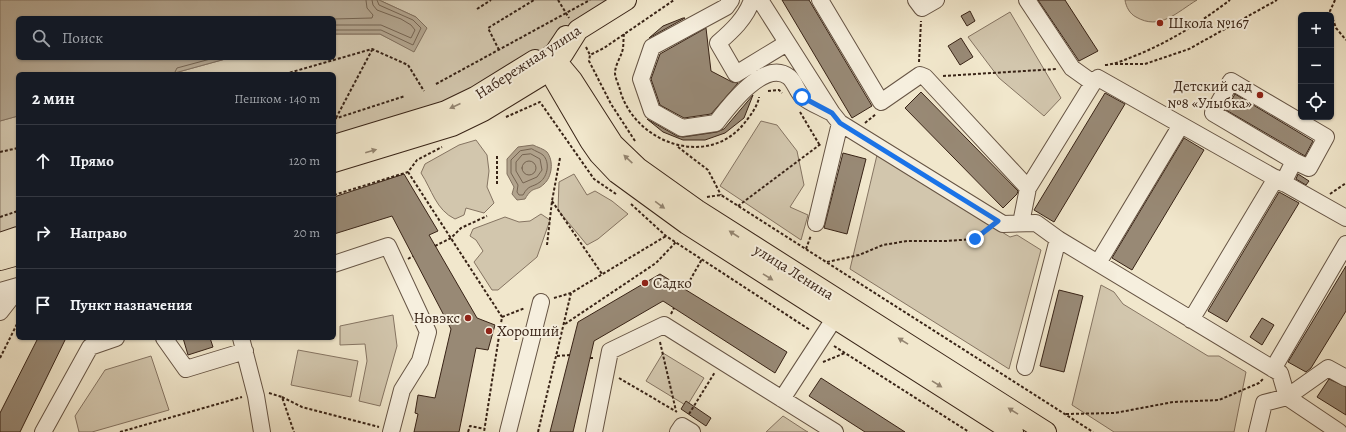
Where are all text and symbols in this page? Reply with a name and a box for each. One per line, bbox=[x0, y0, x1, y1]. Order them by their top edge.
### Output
map controls bbox=[1298, 12, 1334, 120]
button: + bbox=[1298, 12, 1334, 48]
place label: Школа №167 bbox=[1168, 13, 1250, 33]
search box bbox=[16, 16, 336, 60]
marker: Школа №167 bbox=[1155, 18, 1165, 28]
street label: Набережная улица bbox=[471, 20, 585, 104]
icon: search bbox=[30, 27, 52, 49]
text: Поиск bbox=[62, 28, 103, 48]
button: − bbox=[1298, 48, 1334, 84]
place label: Детский сад №8 «Улыбка» bbox=[1167, 76, 1253, 113]
button: locate bbox=[1298, 84, 1334, 120]
text: 2 мин bbox=[32, 87, 75, 110]
route start bbox=[793, 88, 811, 106]
text: Пешком · 140 m bbox=[234, 90, 320, 107]
marker: Детский сад №8 «Улыбка» bbox=[1255, 90, 1265, 100]
one-way arrow bbox=[448, 104, 460, 110]
one-way arrow bbox=[366, 148, 378, 154]
icon: ahead bbox=[32, 150, 54, 172]
text: Прямо bbox=[70, 151, 114, 171]
text: 120 m bbox=[289, 152, 320, 169]
one-way arrow bbox=[623, 155, 633, 164]
one-way arrow bbox=[654, 201, 665, 209]
icon: right bbox=[32, 222, 54, 244]
text: Направо bbox=[70, 223, 127, 243]
text: 20 m bbox=[294, 224, 320, 241]
one-way arrow bbox=[729, 230, 739, 238]
route end bbox=[966, 230, 984, 248]
street label: улица Ленина bbox=[749, 239, 838, 305]
place label: Садко bbox=[653, 273, 692, 293]
one-way arrow bbox=[763, 273, 773, 281]
marker: Садко bbox=[640, 278, 650, 288]
icon: arrive bbox=[32, 294, 54, 316]
text: Пункт назначения bbox=[70, 295, 192, 315]
place label: Новэкс bbox=[413, 308, 460, 328]
marker: Новэкс bbox=[463, 313, 473, 323]
place label: Хороший bbox=[497, 321, 560, 341]
marker: Хороший bbox=[484, 326, 494, 336]
one-way arrow bbox=[897, 338, 909, 345]
one-way arrow bbox=[932, 380, 942, 388]
one-way arrow bbox=[1008, 407, 1018, 415]

